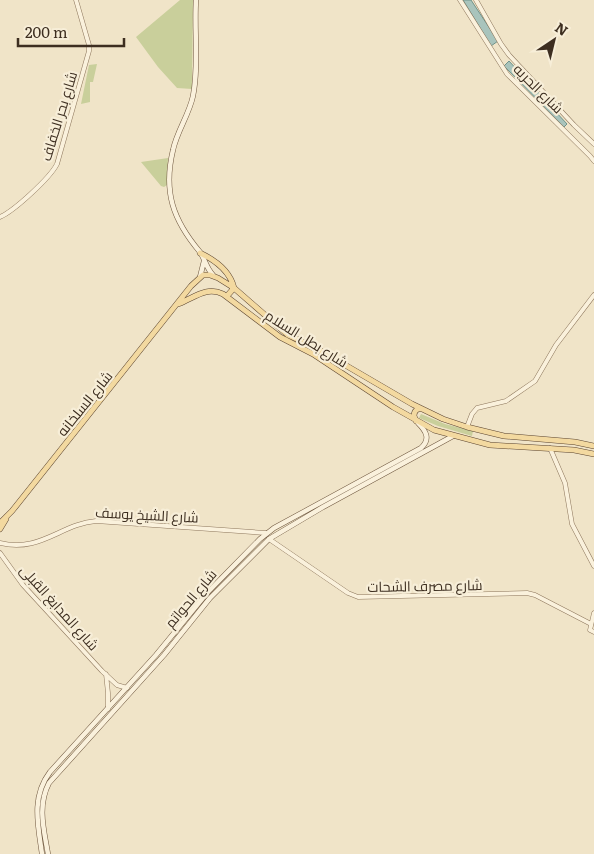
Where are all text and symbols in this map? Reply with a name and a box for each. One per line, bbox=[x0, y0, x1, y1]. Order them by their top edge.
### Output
scale bar bbox=[18, 15, 124, 47]
north arrow bbox=[529, 15, 579, 65]
text: N bbox=[551, 17, 573, 40]
text: 200 m bbox=[25, 20, 68, 43]
street label: شارع الحريه bbox=[510, 59, 568, 117]
street label: شارع بحر الخفاف bbox=[35, 69, 81, 163]
street label: شارع بطل السلام bbox=[261, 304, 352, 372]
street label: شارع السلخانه bbox=[52, 366, 116, 440]
street label: شارع الشيخ يوسف bbox=[95, 501, 199, 527]
street label: شارع المدابغ القبلى bbox=[16, 560, 104, 654]
street label: شارع الحواتم bbox=[160, 564, 221, 632]
street label: شارع مصرف الشحات bbox=[367, 574, 483, 596]

